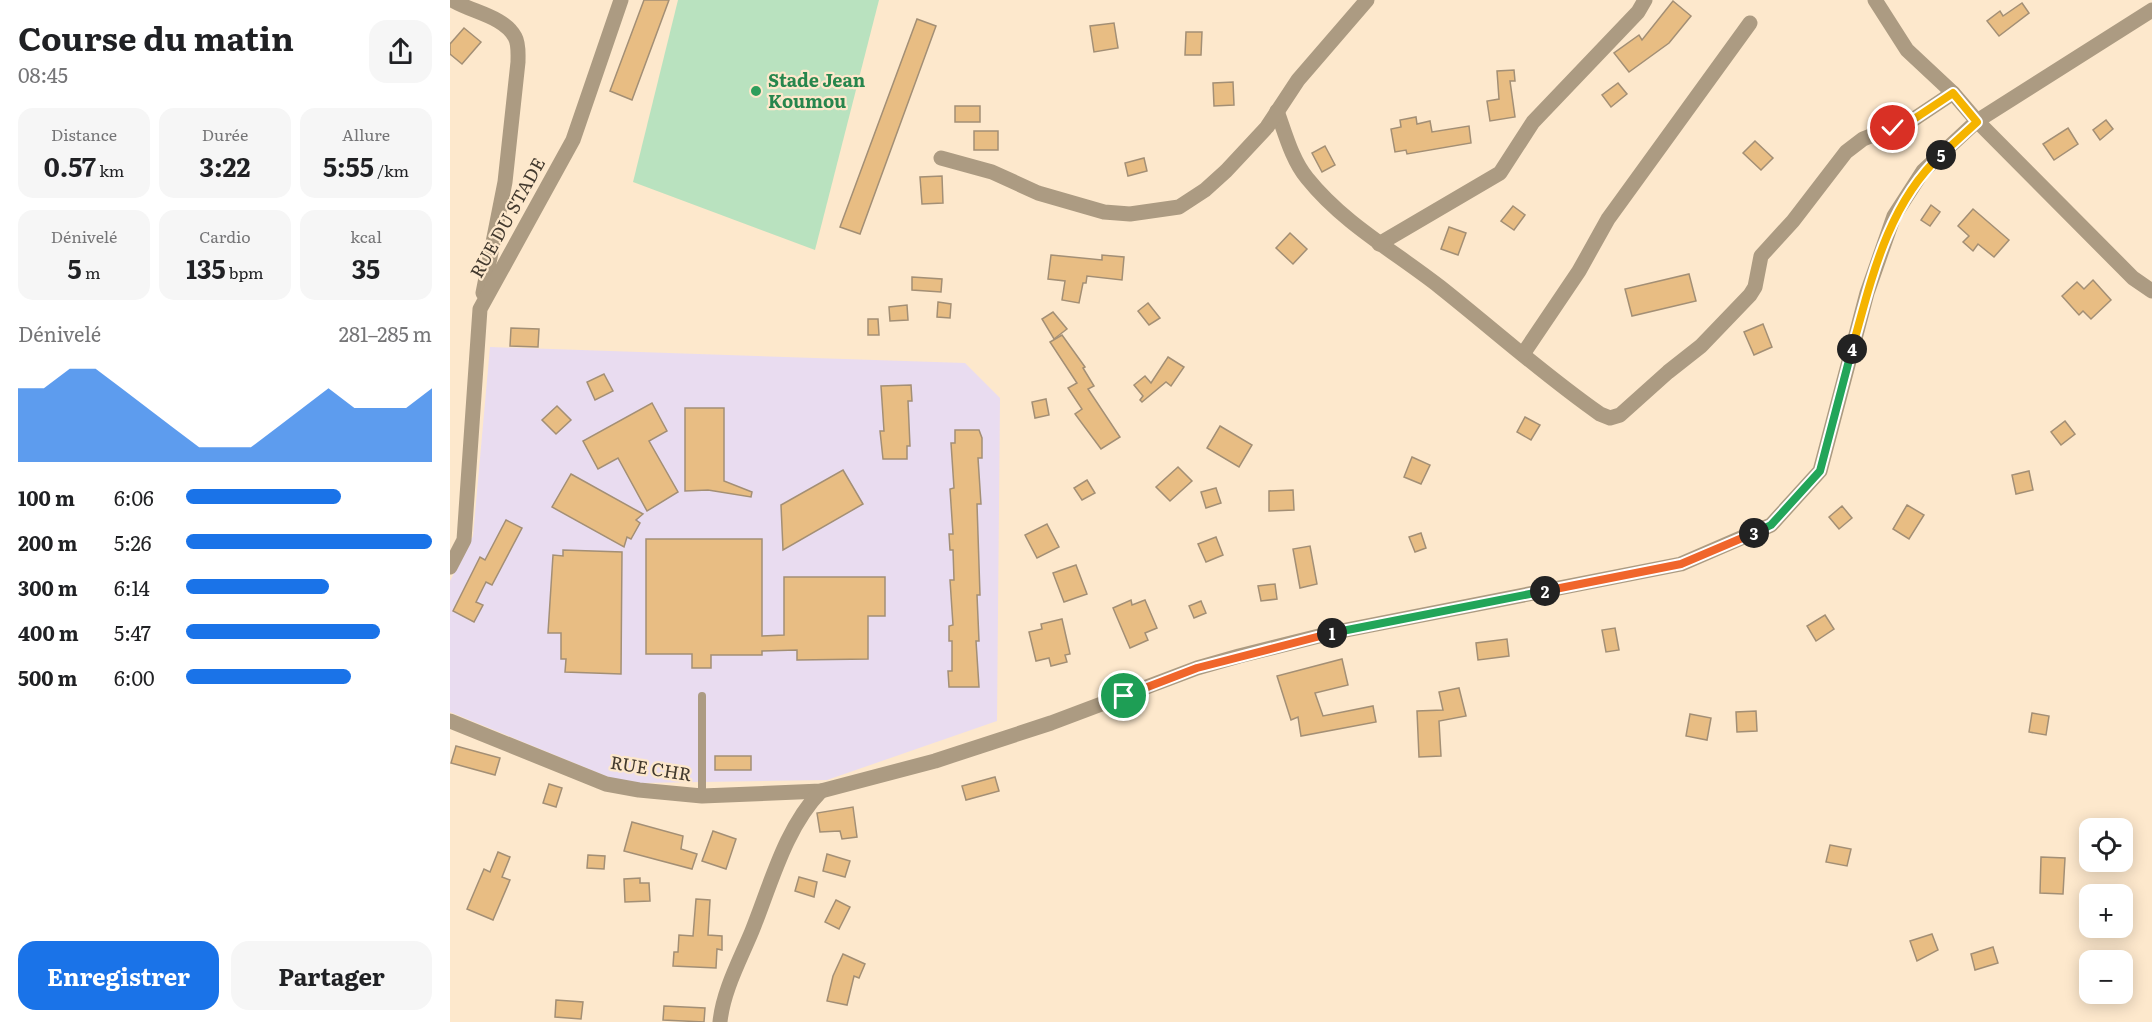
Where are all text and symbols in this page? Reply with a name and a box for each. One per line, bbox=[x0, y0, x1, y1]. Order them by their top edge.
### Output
text: Course du matin bbox=[18, 12, 294, 61]
button: share bbox=[369, 20, 432, 83]
text: 08:45 bbox=[18, 59, 68, 89]
place label: Stade Jean Koumou bbox=[768, 66, 866, 114]
marker: Stade Jean Koumou bbox=[749, 84, 763, 98]
pin bbox=[1867, 102, 1918, 153]
icon: check bbox=[1876, 111, 1909, 144]
text: Distance bbox=[51, 122, 117, 146]
text: Durée bbox=[202, 122, 248, 146]
text: Allure bbox=[342, 122, 390, 146]
pin: 5 bbox=[1926, 140, 1956, 170]
text: 5 bbox=[1937, 143, 1945, 167]
text: 0.57 bbox=[44, 146, 96, 185]
text: 3:22 bbox=[200, 146, 250, 185]
text: 5:55 bbox=[323, 146, 374, 185]
street label: RUE DU STADE bbox=[462, 152, 551, 282]
text: km bbox=[96, 158, 124, 182]
text: /km bbox=[374, 158, 409, 182]
text: Dénivelé bbox=[51, 224, 117, 248]
text: Cardio bbox=[199, 224, 251, 248]
text: kcal bbox=[350, 224, 382, 248]
text: 5 bbox=[68, 248, 82, 287]
text: 135 bbox=[186, 248, 226, 287]
text: 35 bbox=[352, 248, 380, 287]
text: m bbox=[82, 260, 100, 284]
text: bpm bbox=[226, 260, 264, 284]
text: Dénivelé bbox=[18, 318, 101, 348]
text: 281–285 m bbox=[339, 318, 432, 348]
pin: 4 bbox=[1837, 334, 1867, 364]
text: 4 bbox=[1847, 337, 1857, 361]
text: 100 m bbox=[18, 482, 75, 512]
text: 6:06 bbox=[114, 482, 154, 512]
pin: 3 bbox=[1739, 518, 1769, 548]
text: 3 bbox=[1750, 521, 1758, 545]
text: 200 m bbox=[18, 527, 77, 557]
text: 5:26 bbox=[114, 527, 152, 557]
text: 300 m bbox=[18, 572, 78, 602]
text: 6:14 bbox=[114, 572, 150, 602]
pin: 2 bbox=[1530, 576, 1560, 606]
text: 2 bbox=[1541, 579, 1549, 603]
text: 400 m bbox=[18, 617, 79, 647]
text: 5:47 bbox=[114, 617, 151, 647]
pin: 1 bbox=[1317, 618, 1347, 648]
text: 1 bbox=[1329, 621, 1335, 645]
text: 500 m bbox=[18, 662, 77, 692]
text: 6:00 bbox=[114, 662, 155, 692]
pin bbox=[1098, 670, 1149, 721]
icon: arrive bbox=[1107, 679, 1140, 712]
street label: RUE CHR bbox=[608, 748, 694, 787]
map controls bbox=[2079, 818, 2133, 1004]
button: locate bbox=[2079, 818, 2133, 872]
button: + bbox=[2079, 884, 2133, 938]
button: Enregistrer bbox=[18, 941, 219, 1010]
button: Partager bbox=[231, 941, 432, 1010]
button: − bbox=[2079, 950, 2133, 1004]

